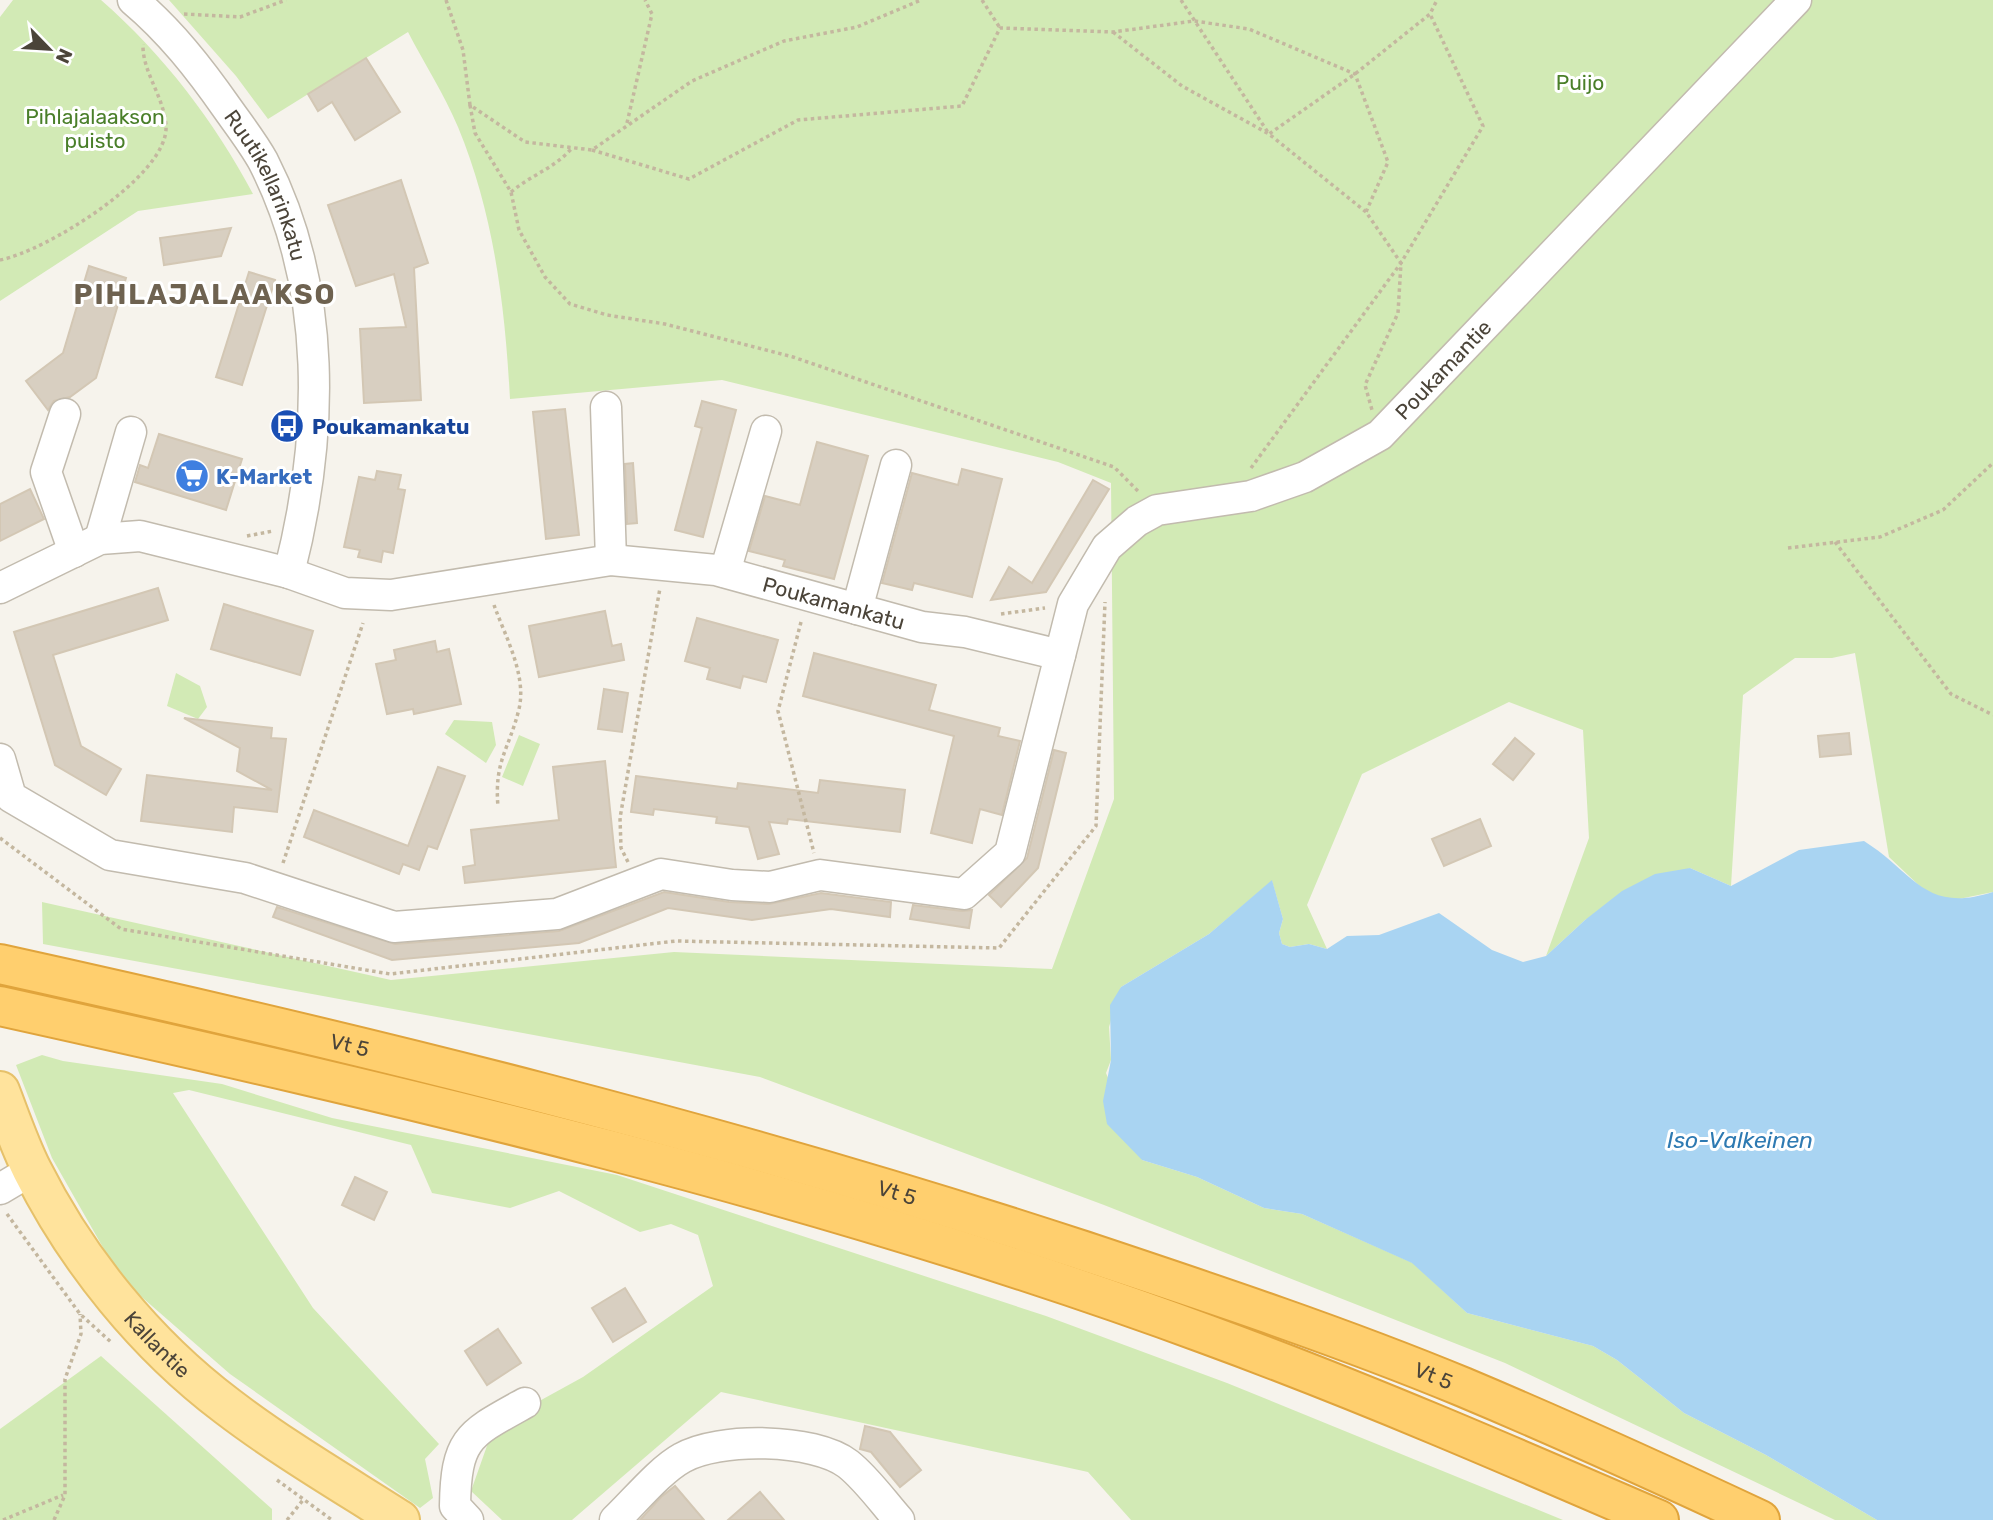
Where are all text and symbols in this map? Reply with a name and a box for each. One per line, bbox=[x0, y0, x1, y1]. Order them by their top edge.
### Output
north arrow bbox=[14, 14, 84, 84]
text: N bbox=[51, 45, 77, 67]
park label: Puijo bbox=[1556, 70, 1604, 95]
park label: Pihlajalaakson puisto bbox=[25, 104, 165, 153]
street label: Ruutikellarinkatu bbox=[220, 105, 312, 263]
district label: PIHLAJALAAKSO bbox=[73, 278, 337, 311]
street label: Poukamantie bbox=[1389, 314, 1496, 424]
bus stop icon: Poukamankatu bbox=[268, 407, 306, 445]
place label: Poukamankatu bbox=[312, 414, 470, 439]
supermarket icon: K-Market bbox=[173, 457, 211, 495]
place label: K-Market bbox=[216, 464, 313, 489]
street label: Poukamankatu bbox=[760, 571, 908, 634]
street label: Vt 5 bbox=[328, 1028, 372, 1061]
water label: Iso-Valkeinen bbox=[1667, 1126, 1813, 1154]
street label: Vt 5 bbox=[875, 1174, 920, 1210]
street label: Kallantie bbox=[119, 1306, 196, 1383]
street label: Vt 5 bbox=[1411, 1356, 1457, 1394]

